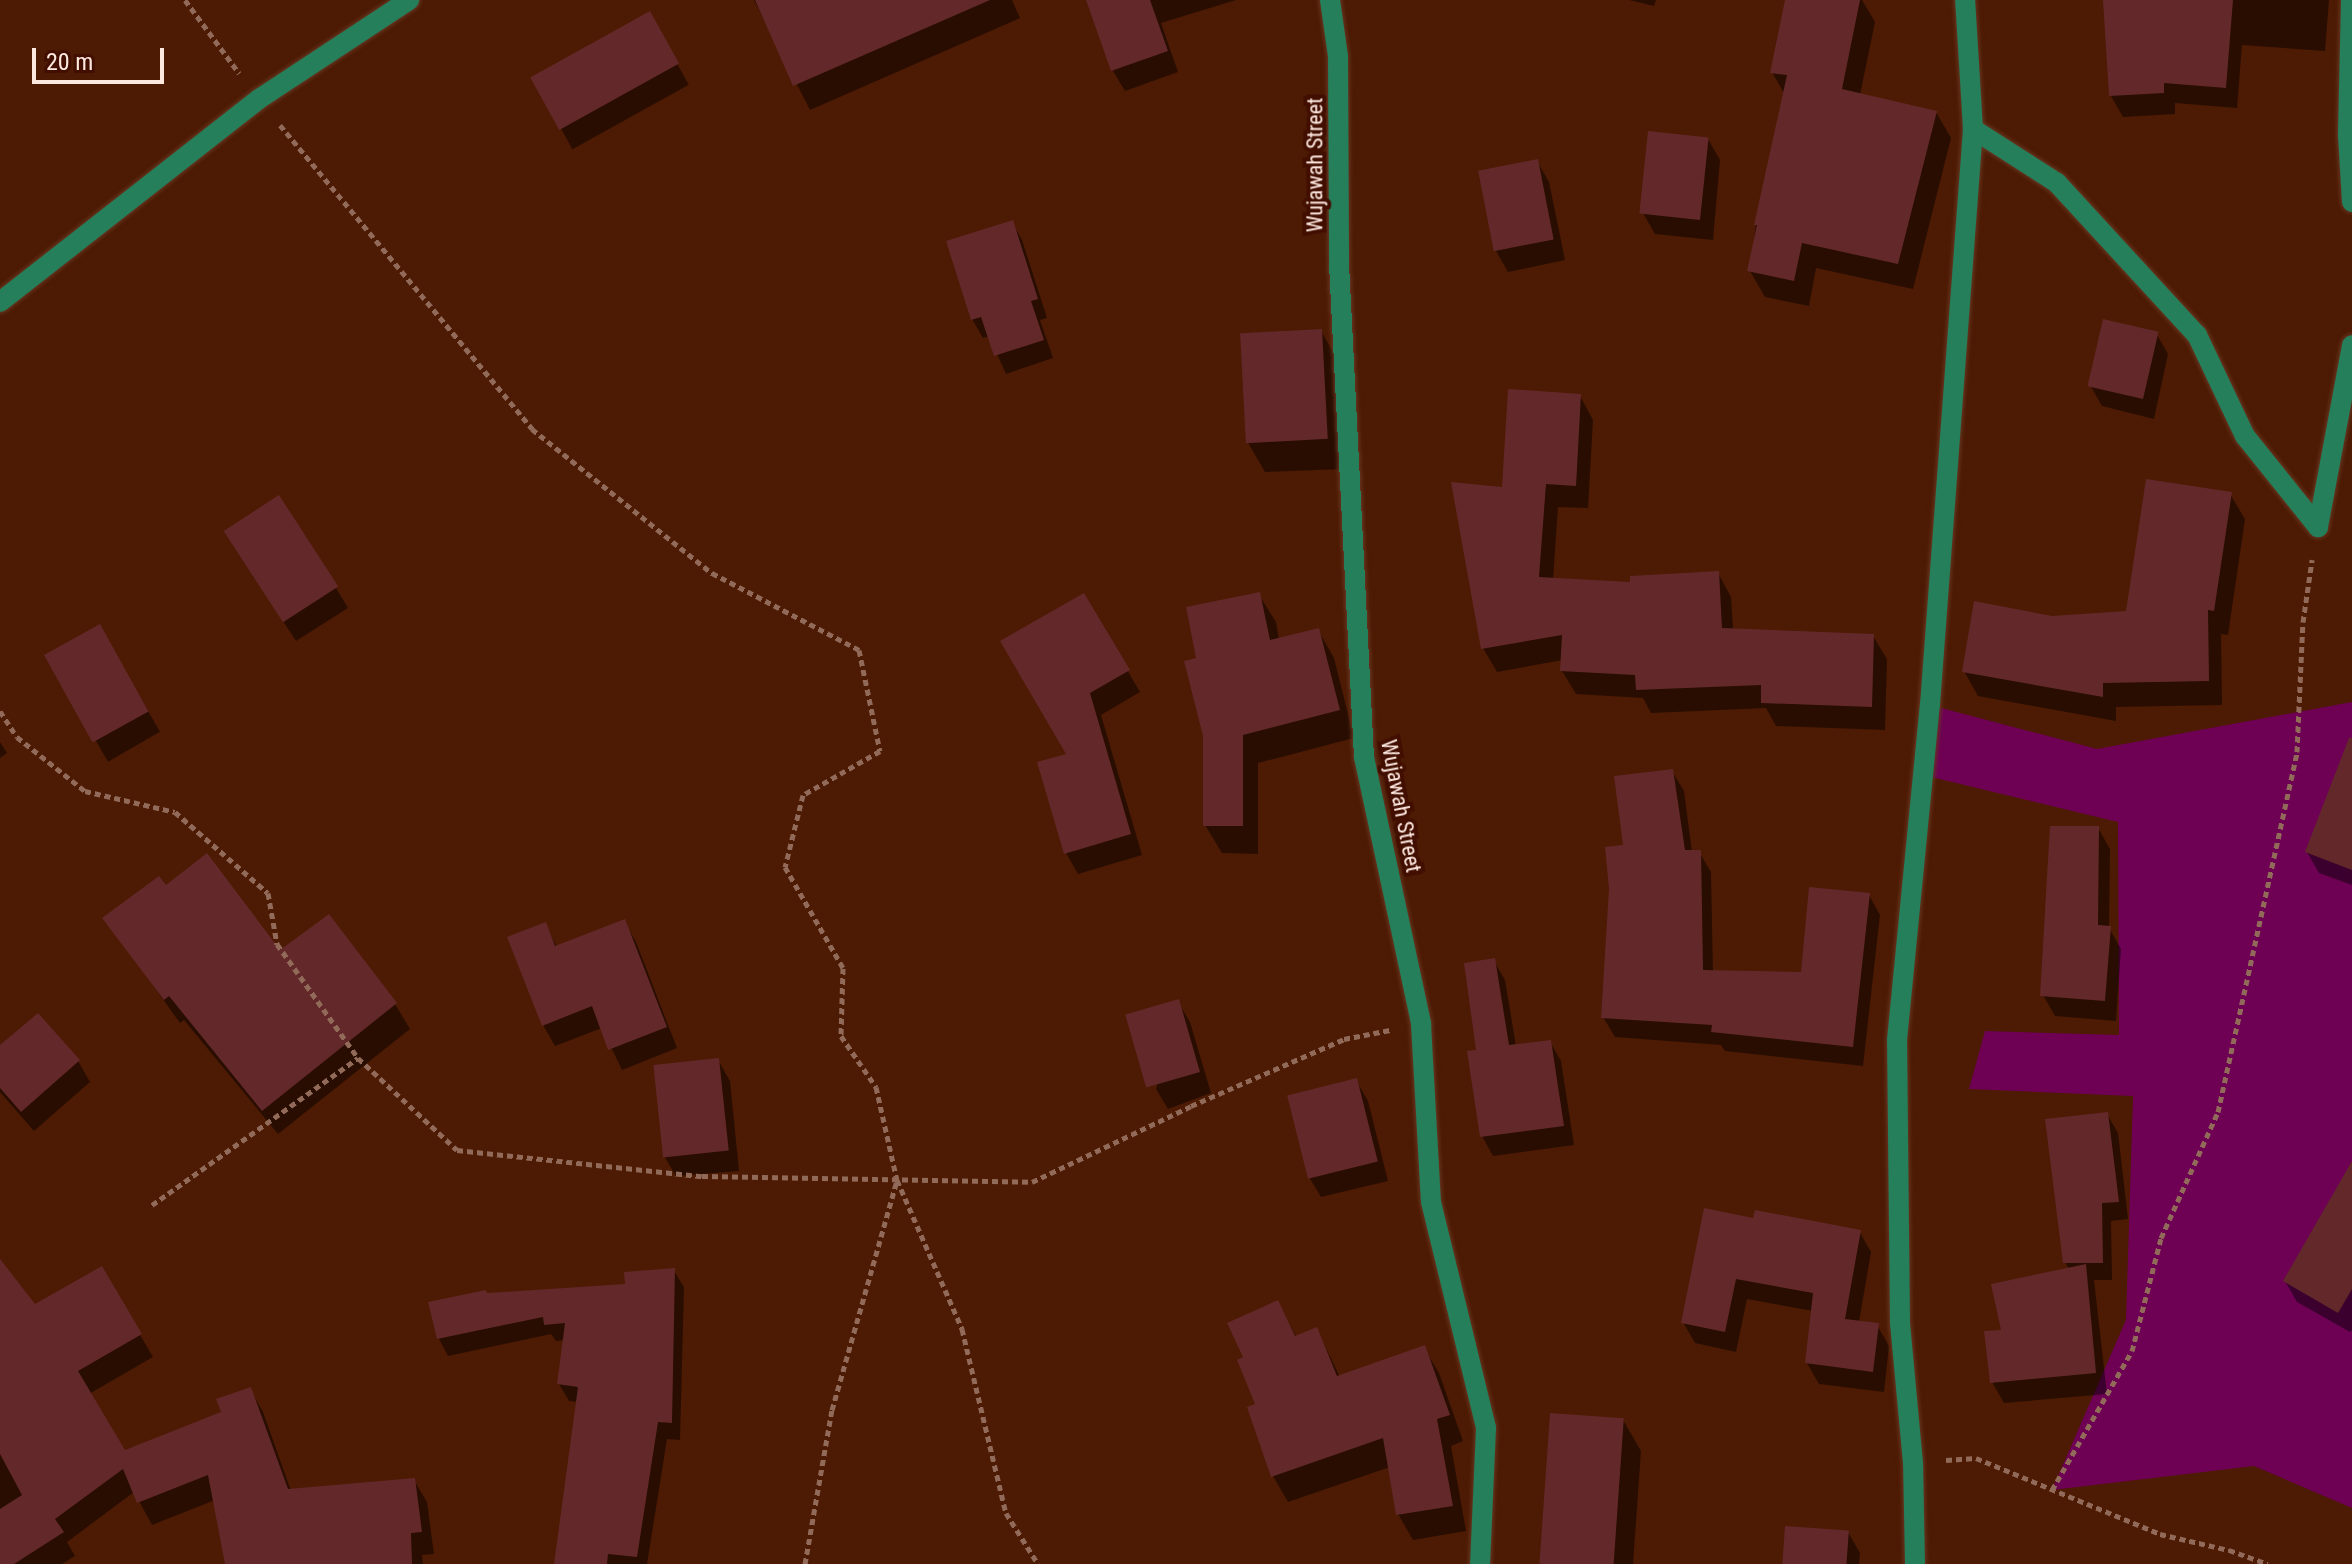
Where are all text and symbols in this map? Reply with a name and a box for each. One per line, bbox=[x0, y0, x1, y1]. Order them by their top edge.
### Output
scale bar bbox=[36, 32, 168, 82]
text: 20 m bbox=[46, 48, 93, 76]
street label: Wujawah Street bbox=[1302, 98, 1328, 232]
street label: Wujawah Street bbox=[1375, 737, 1427, 875]

